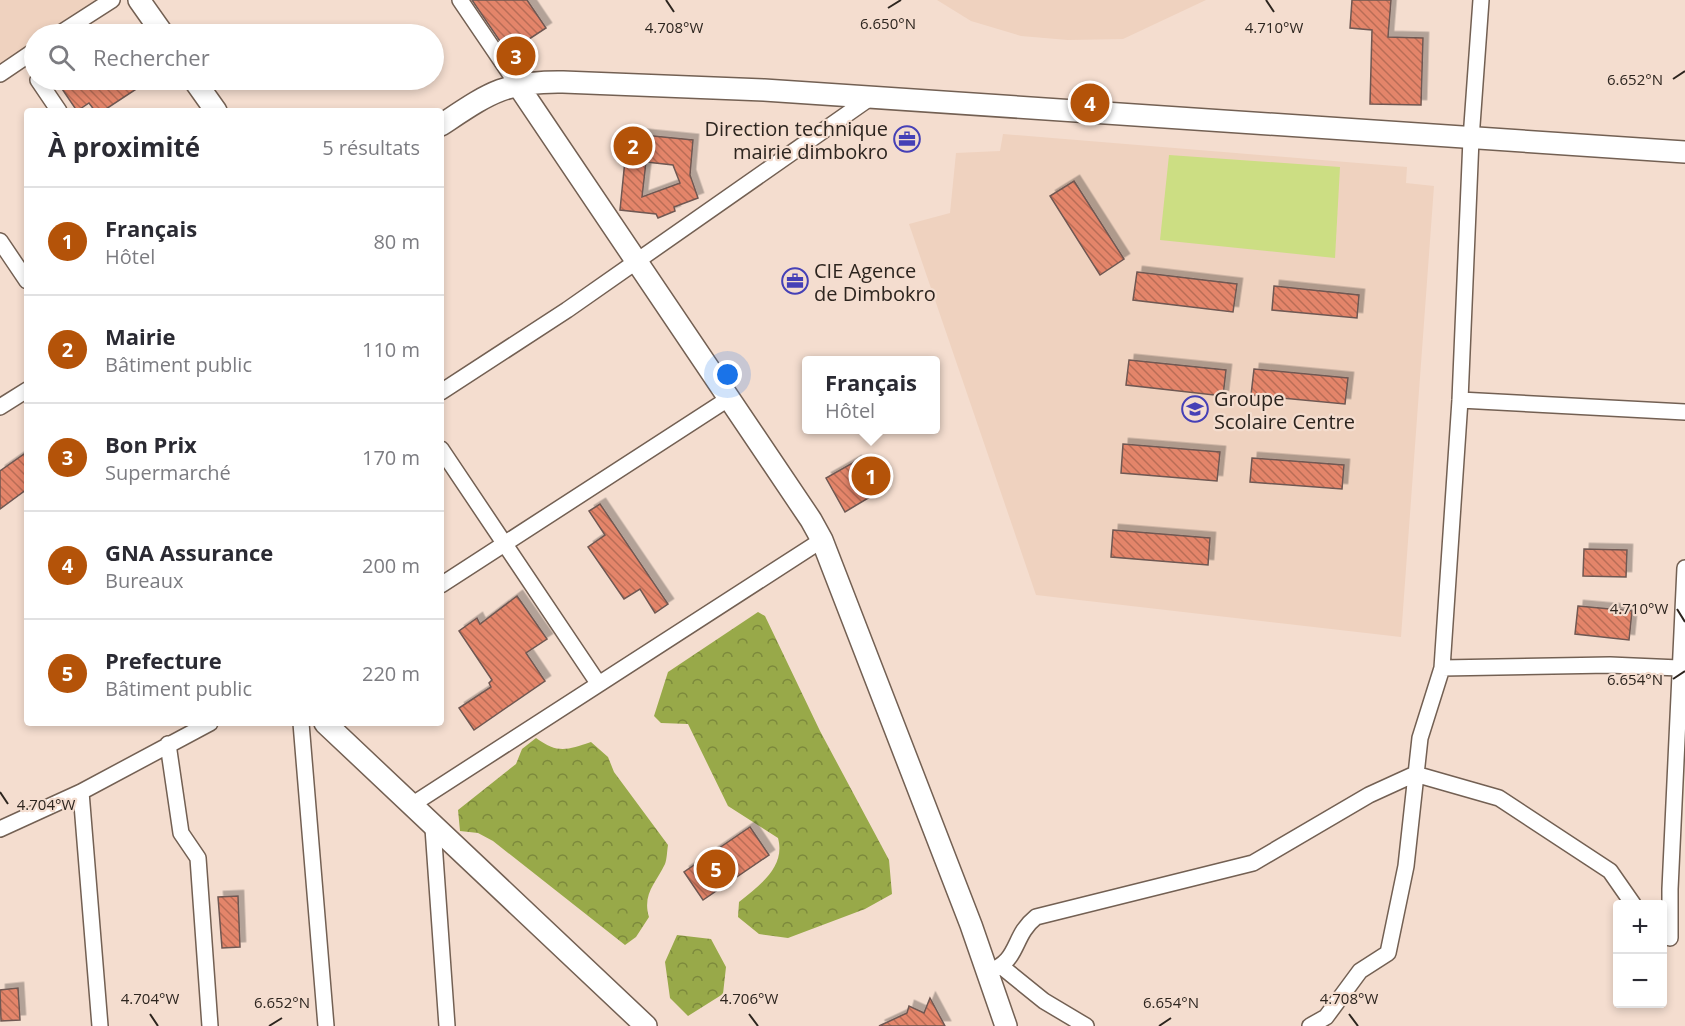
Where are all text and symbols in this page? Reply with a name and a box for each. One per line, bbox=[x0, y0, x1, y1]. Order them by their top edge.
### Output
text: 6.650°N bbox=[860, 13, 916, 33]
text: 4.708°W bbox=[645, 17, 703, 37]
text: 4.710°W bbox=[1245, 17, 1303, 37]
search box bbox=[24, 24, 444, 90]
pin: 3 bbox=[496, 34, 536, 78]
icon: search bbox=[45, 41, 78, 74]
text: Rechercher bbox=[93, 42, 210, 72]
text: 6.652°N bbox=[1607, 69, 1663, 89]
pin: 4 bbox=[1070, 80, 1110, 126]
place label: Direction technique mairie dimbokro bbox=[705, 115, 888, 165]
pin: 2 bbox=[614, 124, 652, 168]
office icon: Direction technique mairie dimbokro bbox=[892, 124, 922, 154]
text: À proximité bbox=[48, 129, 200, 165]
text: 5 résultats bbox=[322, 134, 420, 161]
text: Français bbox=[105, 213, 197, 243]
text: 1 bbox=[62, 228, 73, 255]
text: 80 m bbox=[373, 228, 420, 255]
text: Hôtel bbox=[105, 243, 155, 270]
place label: CIE Agence de Dimbokro bbox=[814, 257, 936, 307]
office icon: CIE Agence de Dimbokro bbox=[780, 266, 810, 296]
text: Mairie bbox=[105, 321, 175, 351]
text: 2 bbox=[62, 336, 73, 363]
text: 110 m bbox=[362, 336, 420, 363]
text: Bâtiment public bbox=[105, 351, 252, 378]
popup bbox=[802, 356, 940, 434]
your location bbox=[713, 360, 742, 389]
text: Français bbox=[825, 367, 917, 397]
place label: Groupe Scolaire Centre bbox=[1214, 385, 1355, 435]
school or university icon: Groupe Scolaire Centre bbox=[1180, 394, 1210, 424]
text: Hôtel bbox=[825, 397, 875, 424]
text: Bon Prix bbox=[105, 429, 197, 459]
text: 3 bbox=[62, 444, 73, 471]
text: 170 m bbox=[362, 444, 420, 471]
pin: 1 bbox=[852, 454, 890, 498]
text: Supermarché bbox=[105, 459, 231, 486]
text: GNA Assurance bbox=[105, 537, 273, 567]
text: 4 bbox=[62, 552, 73, 579]
text: 200 m bbox=[362, 552, 420, 579]
text: Bureaux bbox=[105, 567, 183, 594]
text: 4.710°W bbox=[1610, 598, 1668, 618]
text: Prefecture bbox=[105, 645, 222, 675]
text: 5 bbox=[62, 660, 73, 687]
text: 220 m bbox=[362, 660, 420, 687]
text: 6.654°N bbox=[1607, 669, 1663, 689]
text: Bâtiment public bbox=[105, 675, 252, 702]
text: 4.704°W bbox=[17, 794, 75, 814]
pin: 5 bbox=[696, 846, 736, 892]
map controls bbox=[1613, 900, 1667, 1008]
button: + bbox=[1613, 900, 1667, 954]
button: − bbox=[1613, 954, 1667, 1008]
text: 4.704°W bbox=[121, 988, 179, 1008]
text: 4.706°W bbox=[720, 988, 778, 1008]
text: 4.708°W bbox=[1320, 988, 1378, 1008]
text: 6.652°N bbox=[254, 992, 310, 1012]
text: 6.654°N bbox=[1143, 992, 1199, 1012]

